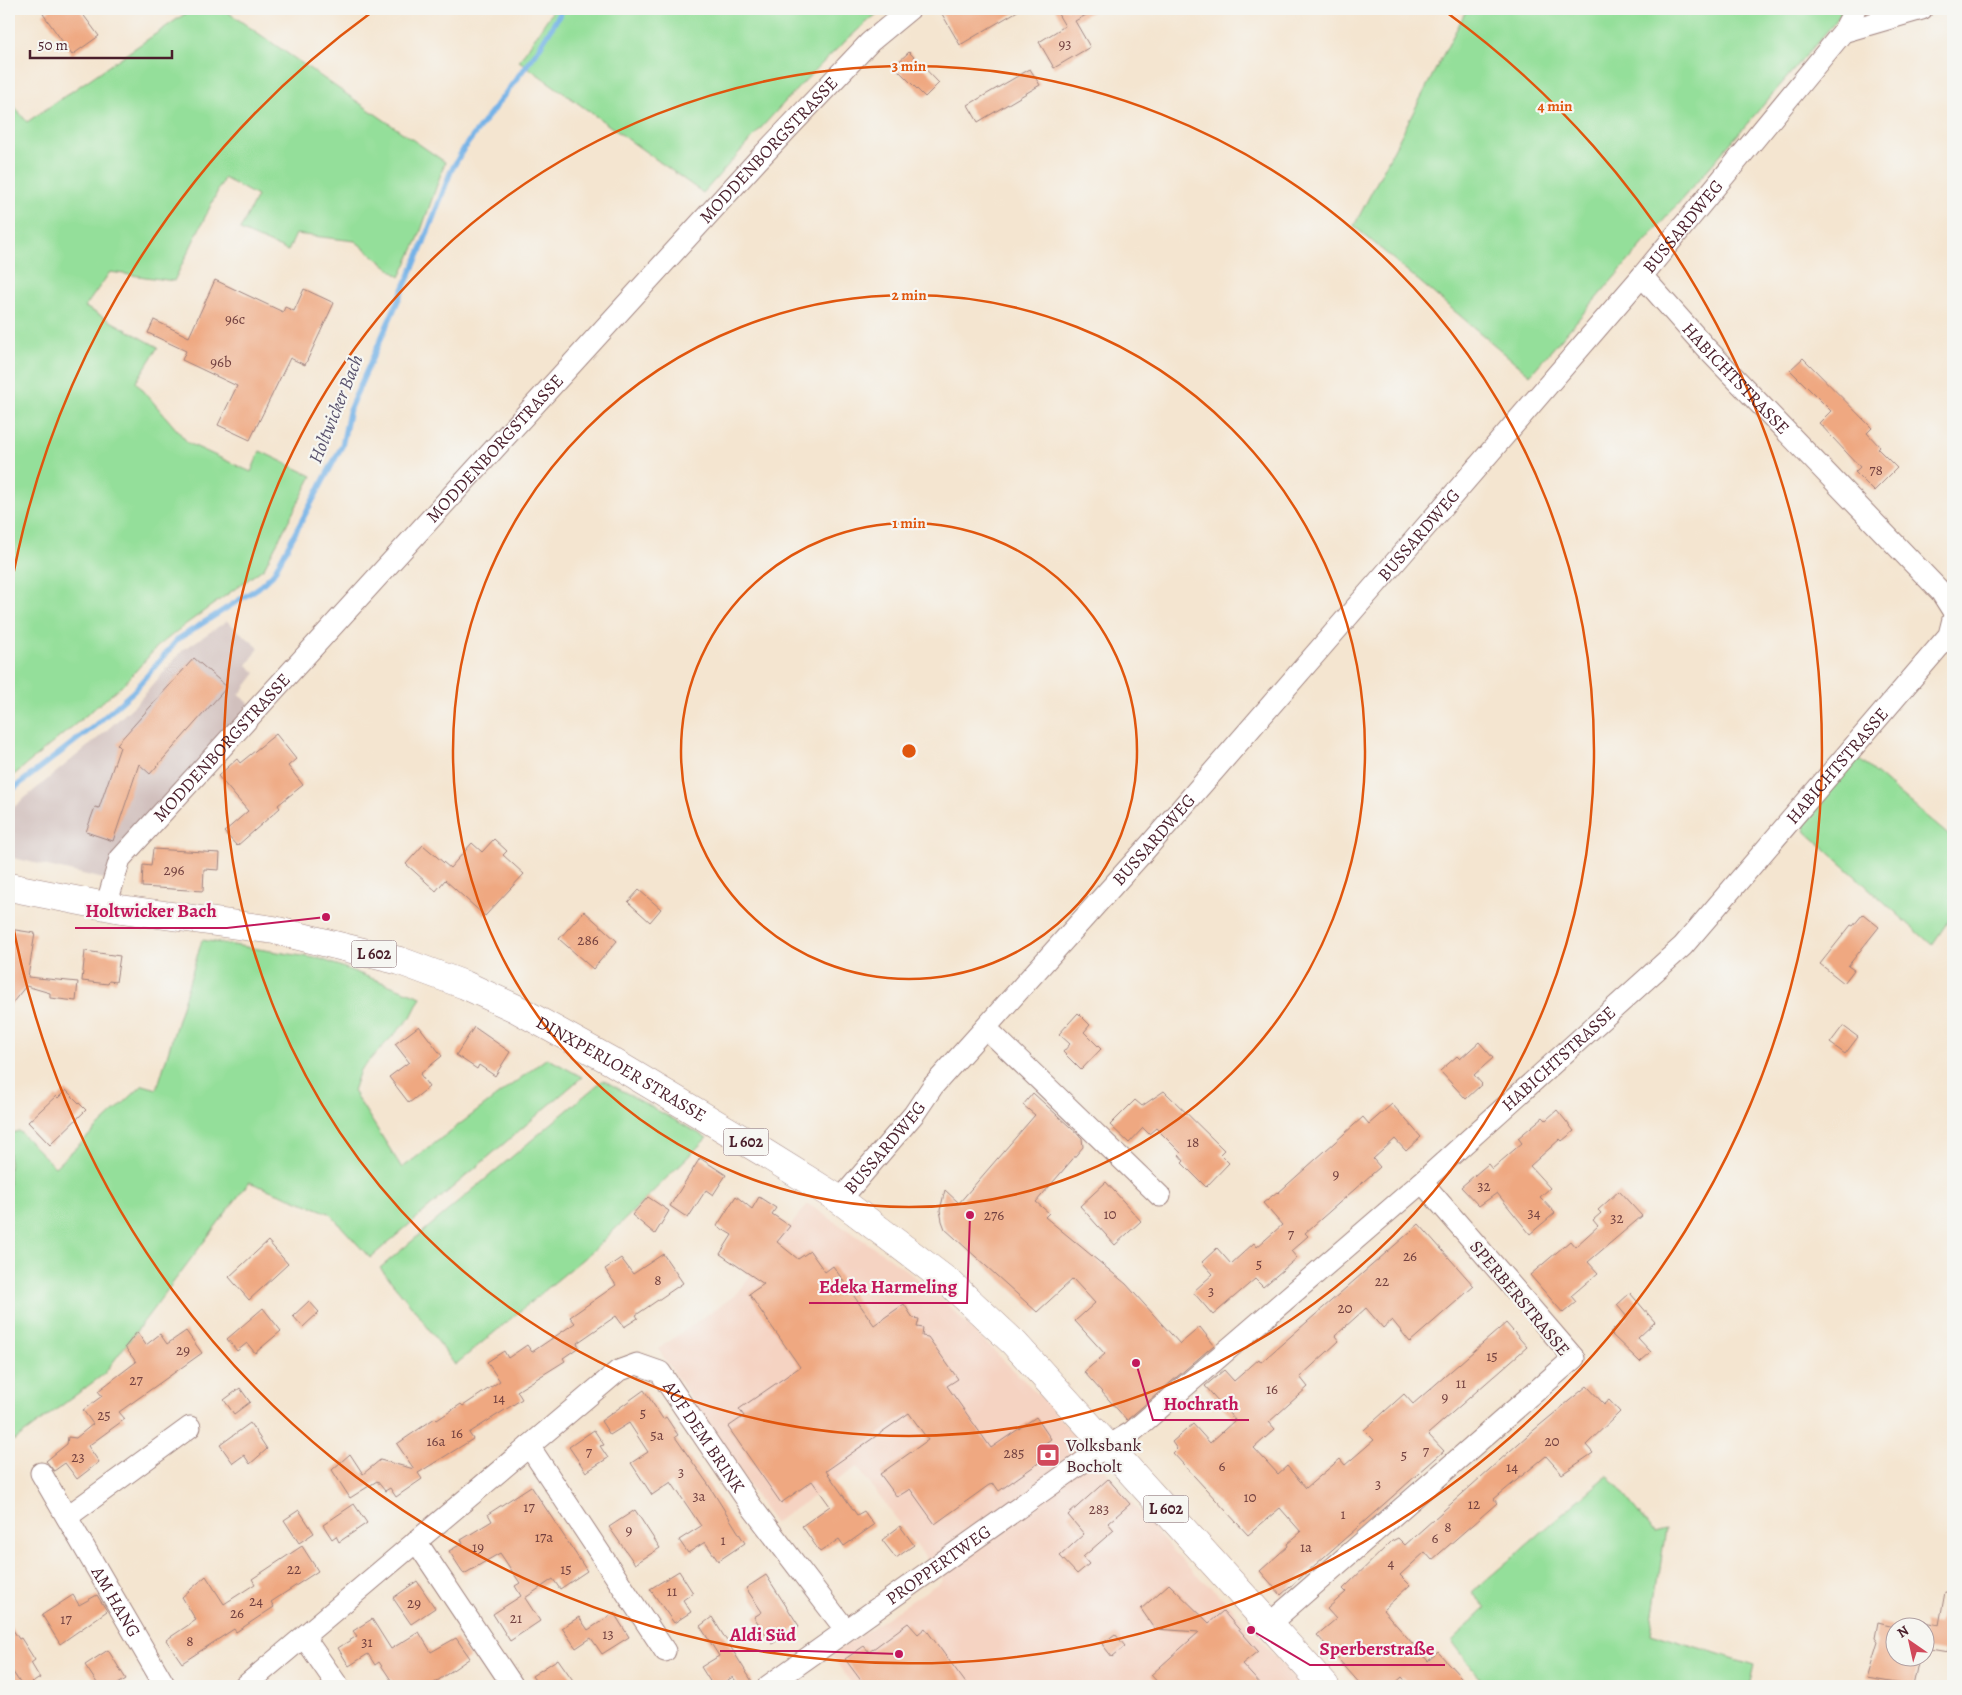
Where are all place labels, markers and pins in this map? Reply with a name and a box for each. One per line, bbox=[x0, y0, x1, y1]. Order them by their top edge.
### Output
centre of rings bbox=[900, 742, 918, 760]
callout: Holtwicker Bach bbox=[75, 894, 227, 928]
callout: Edeka Harmeling bbox=[809, 1269, 967, 1303]
callout: Hochrath bbox=[1153, 1386, 1249, 1420]
place label: Volksbank Bocholt bbox=[1065, 1433, 1142, 1478]
bank icon: Volksbank Bocholt bbox=[1035, 1442, 1061, 1468]
callout: Aldi Süd bbox=[720, 1617, 806, 1651]
callout: Sperberstraße bbox=[1310, 1631, 1445, 1665]

